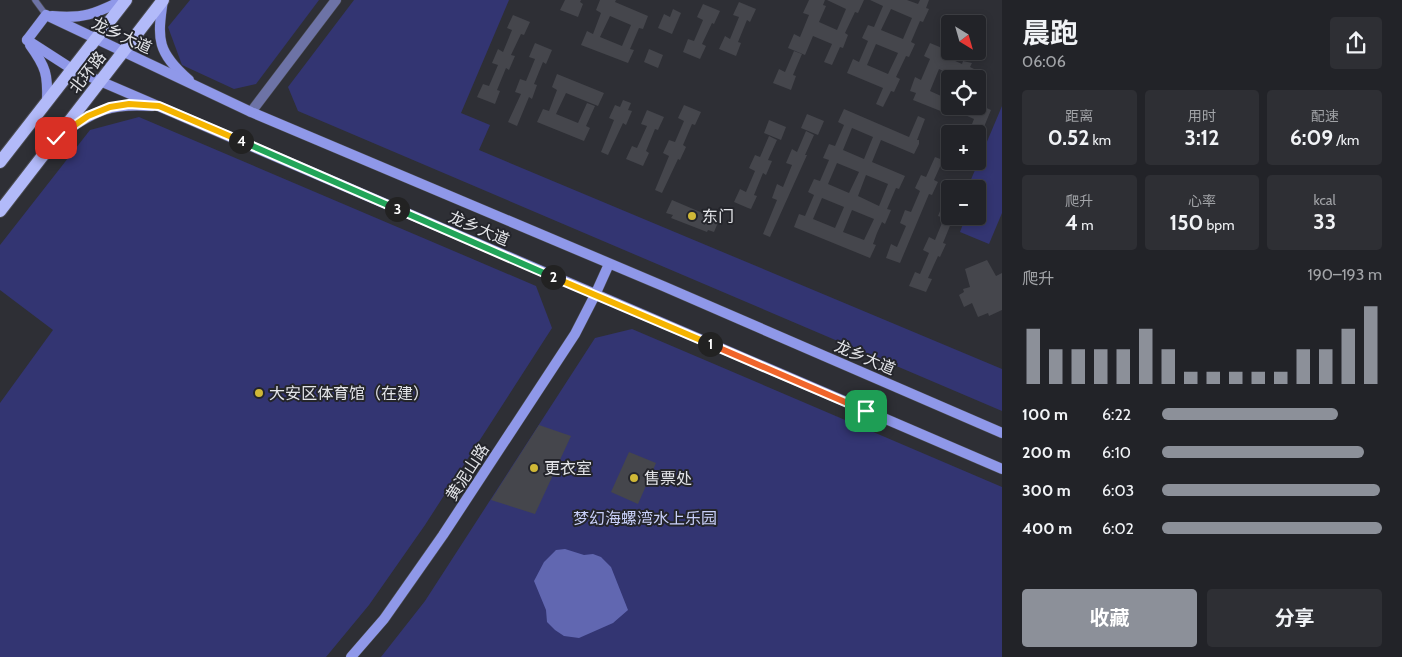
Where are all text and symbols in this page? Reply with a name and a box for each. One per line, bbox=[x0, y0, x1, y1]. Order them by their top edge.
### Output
street label: 龙乡大道 bbox=[89, 13, 155, 58]
north arrow bbox=[941, 15, 986, 60]
map controls bbox=[941, 15, 986, 225]
text: 晨跑 bbox=[1022, 16, 1078, 50]
button: share bbox=[1330, 17, 1382, 69]
street label: 北环路 bbox=[65, 48, 110, 97]
text: 06:06 bbox=[1022, 52, 1066, 71]
button: locate bbox=[941, 70, 986, 115]
text: 距离 bbox=[1065, 107, 1093, 125]
text: 用时 bbox=[1188, 107, 1216, 125]
text: 配速 bbox=[1311, 107, 1339, 125]
pin bbox=[35, 117, 77, 159]
icon: check bbox=[42, 124, 70, 152]
button: + bbox=[941, 125, 986, 170]
text: 0.52 bbox=[1048, 125, 1089, 150]
text: 3:12 bbox=[1185, 125, 1219, 150]
text: 6:09 bbox=[1290, 125, 1333, 150]
pin: 4 bbox=[228, 128, 254, 154]
text: km bbox=[1089, 131, 1111, 149]
text: /km bbox=[1333, 131, 1359, 149]
text: 4 bbox=[237, 132, 246, 150]
button: − bbox=[941, 180, 986, 225]
text: kcal bbox=[1313, 191, 1336, 209]
text: 爬升 bbox=[1065, 192, 1093, 210]
text: 心率 bbox=[1188, 192, 1216, 210]
pin: 3 bbox=[384, 196, 410, 222]
text: 3 bbox=[394, 200, 401, 218]
street label: 龙乡大道 bbox=[446, 207, 512, 250]
place label: 东门 bbox=[702, 207, 734, 226]
text: 33 bbox=[1313, 209, 1336, 234]
marker: 东门 bbox=[686, 210, 698, 222]
text: 4 bbox=[1065, 210, 1078, 235]
text: 150 bbox=[1170, 210, 1203, 235]
text: m bbox=[1078, 216, 1094, 234]
text: bpm bbox=[1203, 216, 1234, 234]
pin: 2 bbox=[540, 264, 566, 290]
text: 190–193 m bbox=[1307, 265, 1382, 284]
text: 2 bbox=[550, 268, 557, 286]
text: 爬升 bbox=[1022, 269, 1054, 288]
pin: 1 bbox=[698, 332, 722, 356]
text: 1 bbox=[708, 335, 713, 353]
street label: 龙乡大道 bbox=[832, 336, 898, 379]
place label: 大安区体育馆（在建） bbox=[269, 384, 429, 403]
marker: 大安区体育馆（在建） bbox=[253, 387, 265, 399]
pin bbox=[845, 390, 887, 432]
icon: arrive bbox=[852, 397, 880, 425]
text: 100 m bbox=[1022, 405, 1068, 424]
text: 6:22 bbox=[1102, 405, 1131, 424]
street label: 黄泥山路 bbox=[442, 440, 493, 504]
text: 200 m bbox=[1022, 443, 1071, 462]
text: 6:10 bbox=[1102, 443, 1131, 462]
place label: 更衣室 bbox=[544, 459, 592, 478]
marker: 更衣室 bbox=[528, 462, 540, 474]
place label: 售票处 bbox=[644, 469, 692, 488]
marker: 售票处 bbox=[628, 472, 640, 484]
text: 300 m bbox=[1022, 481, 1071, 500]
text: 6:03 bbox=[1102, 481, 1134, 500]
park label: 梦幻海螺湾水上乐园 bbox=[573, 509, 717, 528]
text: 400 m bbox=[1022, 519, 1072, 538]
text: 6:02 bbox=[1102, 519, 1134, 538]
button: 收藏 bbox=[1022, 589, 1197, 647]
button: 分享 bbox=[1207, 589, 1382, 647]

